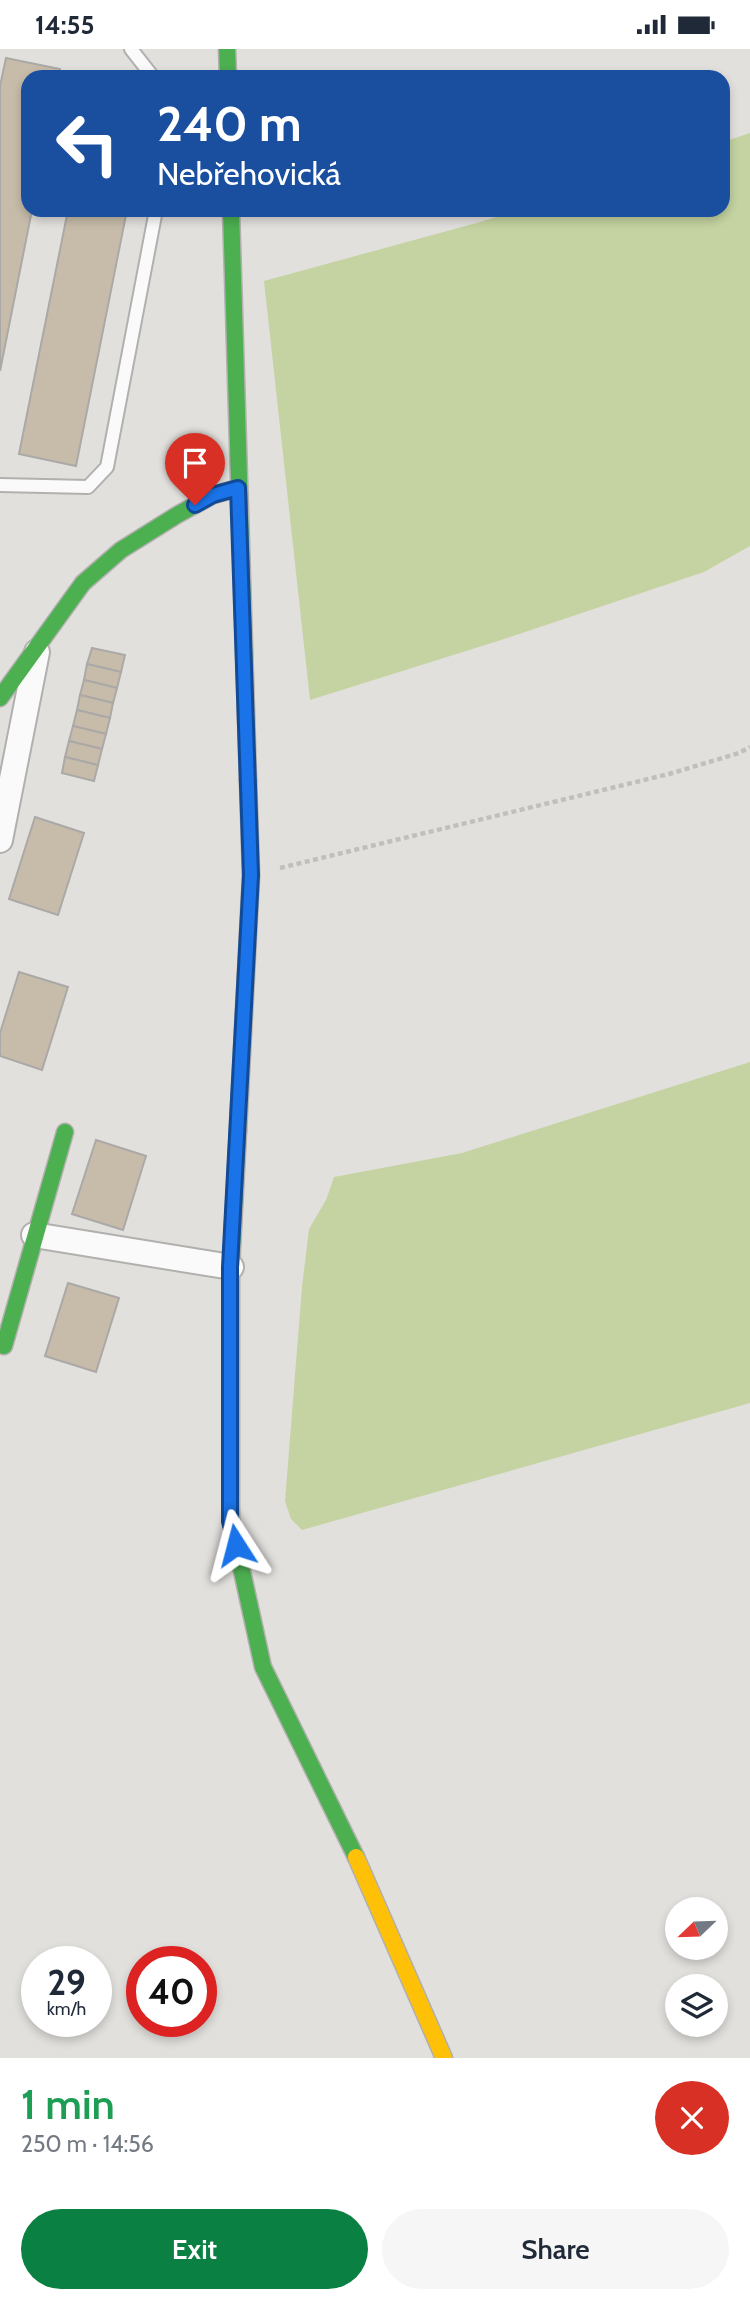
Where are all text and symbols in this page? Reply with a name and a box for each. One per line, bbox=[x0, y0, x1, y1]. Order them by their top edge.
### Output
text: 14:55 bbox=[35, 9, 94, 41]
text: 240 m bbox=[157, 94, 302, 153]
icon: left bbox=[42, 98, 133, 189]
text: Nebřehovická bbox=[157, 154, 341, 193]
pin bbox=[165, 433, 225, 505]
icon: arrive bbox=[176, 444, 214, 482]
position arrow bbox=[199, 1508, 273, 1582]
north arrow bbox=[665, 1897, 728, 1960]
map controls bbox=[665, 1897, 728, 2037]
speed limit sign: 40 bbox=[126, 1946, 217, 2037]
text: 29 bbox=[47, 1961, 86, 2004]
button: layers bbox=[665, 1974, 728, 2037]
text: km/h bbox=[47, 1998, 86, 2020]
text: 1 min bbox=[21, 2078, 115, 2130]
button: close bbox=[655, 2081, 729, 2155]
text: 250 m · 14:56 bbox=[21, 2130, 154, 2158]
button: Exit bbox=[21, 2209, 368, 2289]
button: Share bbox=[382, 2209, 729, 2289]

